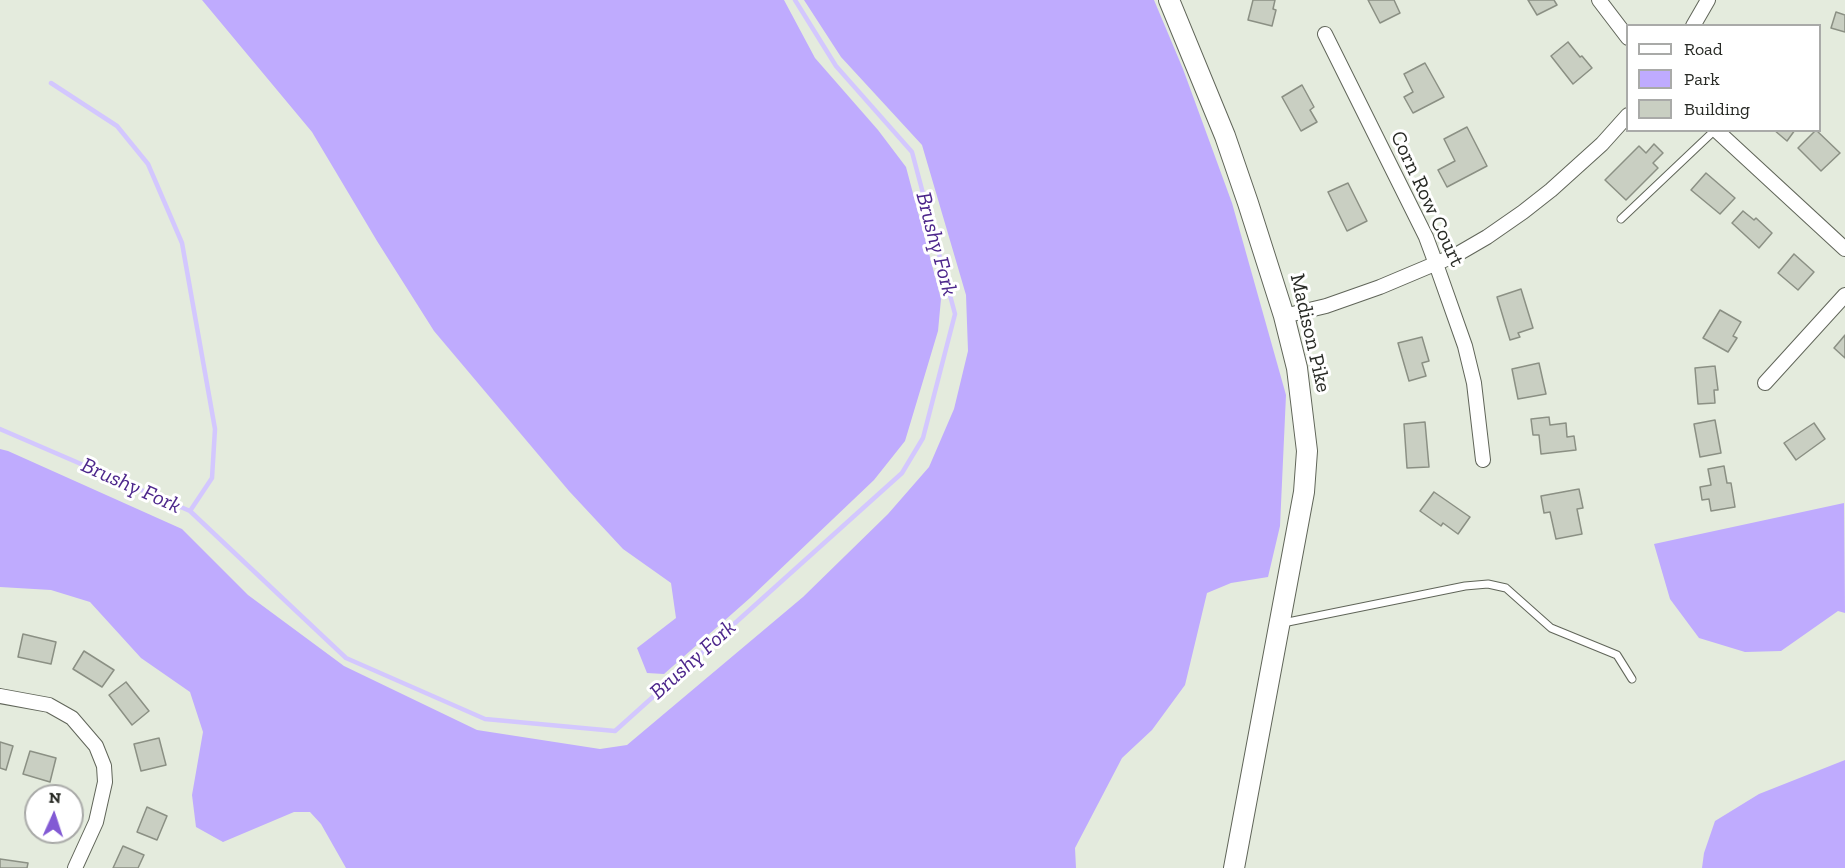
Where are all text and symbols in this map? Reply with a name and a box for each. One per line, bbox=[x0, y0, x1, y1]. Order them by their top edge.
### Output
legend bbox=[1626, 24, 1821, 132]
text: Road bbox=[1684, 38, 1723, 60]
text: Park bbox=[1684, 68, 1720, 90]
text: Building bbox=[1684, 98, 1750, 120]
street label: Corn Row Court bbox=[1385, 127, 1469, 271]
water label: Brushy Fork bbox=[909, 189, 963, 299]
street label: Madison Pike bbox=[1284, 271, 1336, 395]
water label: Brushy Fork bbox=[77, 452, 185, 520]
water label: Brushy Fork bbox=[645, 615, 741, 705]
north arrow bbox=[24, 784, 84, 844]
text: N bbox=[48, 788, 61, 807]

